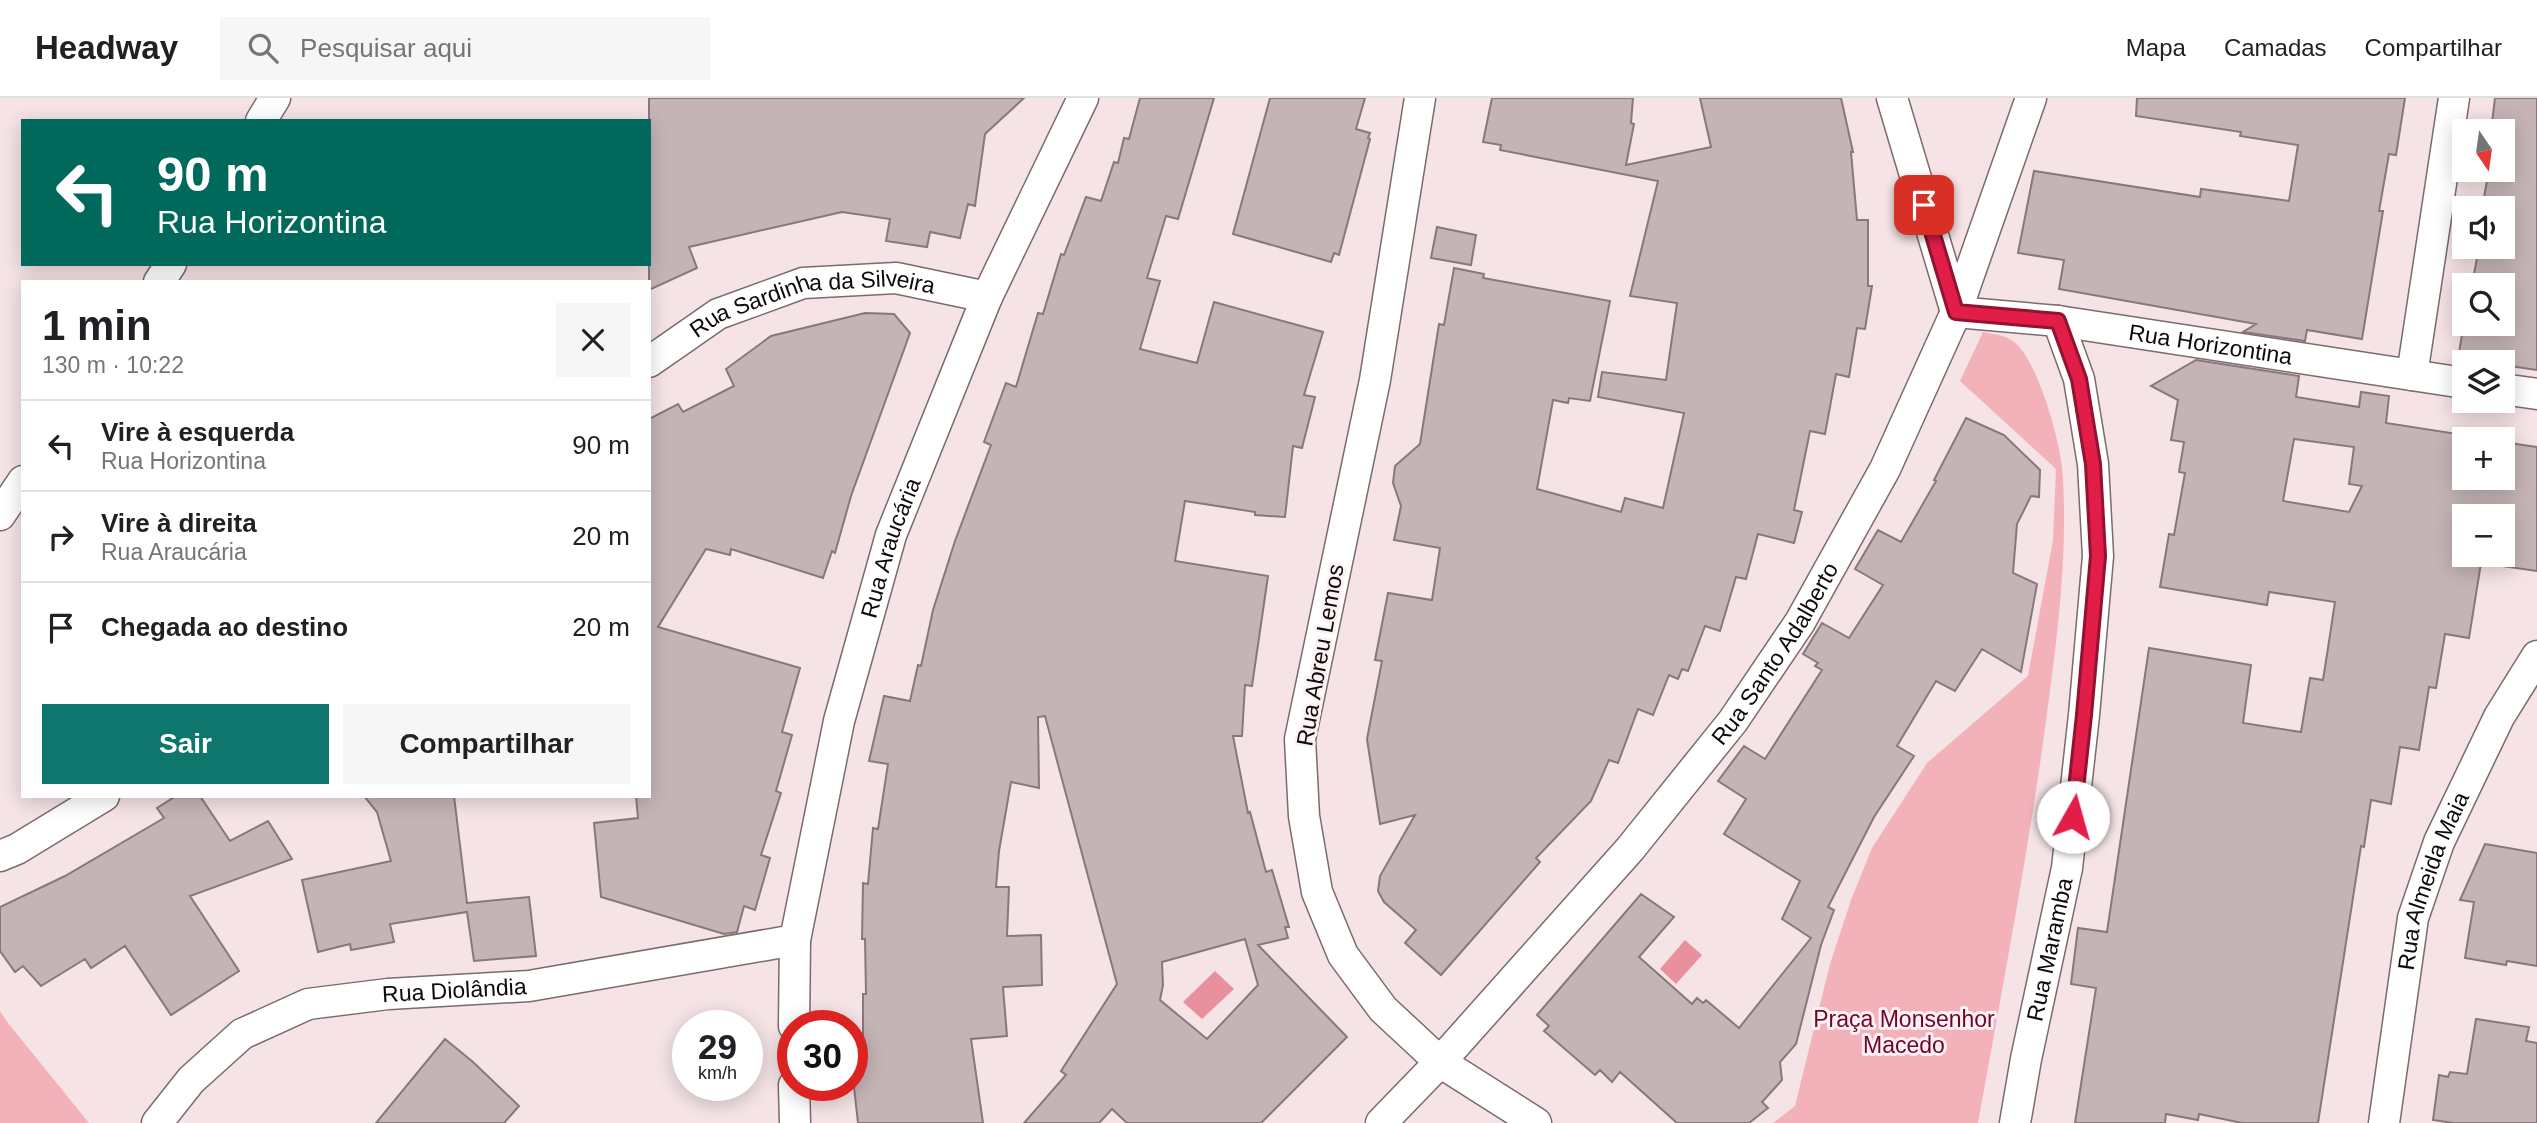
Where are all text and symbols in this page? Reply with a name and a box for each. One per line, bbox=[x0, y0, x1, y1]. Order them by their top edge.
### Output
search box bbox=[220, 17, 710, 80]
text: Headway bbox=[35, 29, 178, 66]
icon: search bbox=[244, 29, 282, 67]
text: Pesquisar aqui bbox=[300, 33, 472, 63]
text: Mapa bbox=[2126, 34, 2186, 61]
text: Camadas bbox=[2224, 34, 2327, 61]
text: Compartilhar bbox=[2365, 34, 2502, 61]
north arrow bbox=[2452, 119, 2515, 182]
map controls bbox=[2452, 119, 2515, 567]
icon: left bbox=[42, 147, 133, 238]
text: 90 m bbox=[157, 147, 269, 201]
pin bbox=[1894, 175, 1954, 235]
icon: arrive bbox=[1905, 186, 1943, 224]
button: sound bbox=[2452, 196, 2515, 259]
text: Rua Horizontina bbox=[157, 204, 386, 240]
street label: Rua Sardinha da Silveira bbox=[685, 265, 938, 343]
button: search bbox=[2452, 273, 2515, 336]
text: 1 min bbox=[42, 302, 152, 349]
button: close bbox=[556, 303, 630, 377]
street label: Rua Horizontina bbox=[2127, 319, 2294, 370]
button: layers bbox=[2452, 350, 2515, 413]
text: 130 m · 10:22 bbox=[42, 352, 184, 378]
text: Vire à esquerda bbox=[101, 417, 294, 447]
icon: left bbox=[42, 427, 80, 465]
button: + bbox=[2452, 427, 2515, 490]
text: 90 m bbox=[572, 430, 630, 460]
text: Rua Horizontina bbox=[101, 448, 266, 474]
street label: Rua Araucária bbox=[855, 474, 926, 621]
button: − bbox=[2452, 504, 2515, 567]
text: Vire à direita bbox=[101, 508, 257, 538]
icon: right bbox=[42, 518, 80, 556]
text: 20 m bbox=[572, 521, 630, 551]
text: Rua Araucária bbox=[101, 539, 247, 565]
street label: Rua Santo Adalberto bbox=[1706, 558, 1843, 750]
street label: Rua Abreu Lemos bbox=[1291, 562, 1349, 748]
icon: arrive bbox=[42, 609, 80, 647]
text: Chegada ao destino bbox=[101, 612, 348, 642]
text: 20 m bbox=[572, 612, 630, 642]
button: Sair bbox=[42, 704, 329, 784]
button: Compartilhar bbox=[343, 704, 630, 784]
position arrow bbox=[2036, 780, 2110, 854]
street label: Rua Almeida Maia bbox=[2393, 787, 2474, 972]
street label: Rua Maramba bbox=[2022, 875, 2078, 1023]
street label: Rua Diolândia bbox=[381, 973, 527, 1007]
park label: Praça Monsenhor Macedo bbox=[1813, 1006, 1995, 1058]
speed limit sign: 30 bbox=[777, 1010, 868, 1101]
text: 29 bbox=[698, 1027, 737, 1066]
text: km/h bbox=[698, 1063, 737, 1083]

